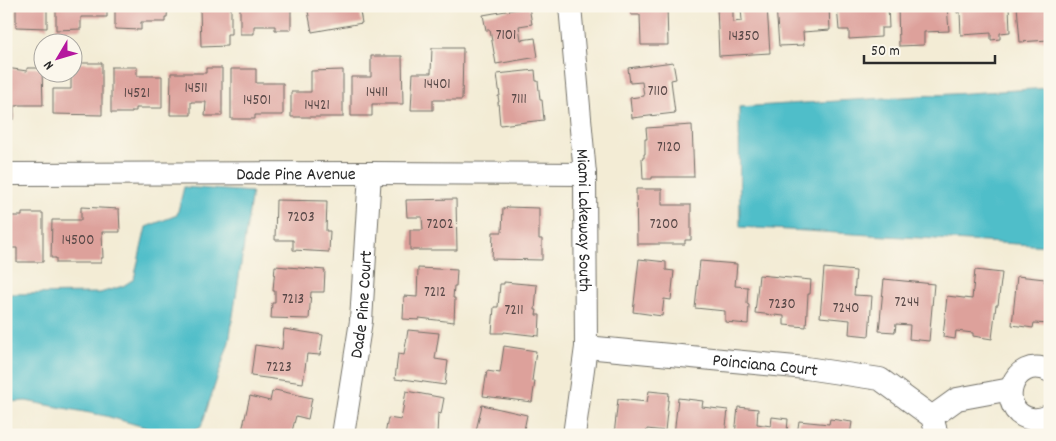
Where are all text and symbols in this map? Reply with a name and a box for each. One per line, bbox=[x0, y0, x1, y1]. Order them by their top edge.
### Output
house number: 7101 bbox=[496, 25, 516, 47]
house number: 14350 bbox=[728, 26, 760, 48]
north arrow bbox=[32, 32, 82, 82]
scale bar bbox=[864, 32, 995, 64]
text: 50 m bbox=[871, 41, 900, 63]
text: N bbox=[39, 56, 59, 74]
house number: 14401 bbox=[423, 74, 451, 96]
house number: 14511 bbox=[184, 78, 208, 100]
house number: 7110 bbox=[648, 81, 668, 103]
house number: 14411 bbox=[366, 82, 388, 104]
house number: 14521 bbox=[124, 83, 150, 105]
house number: 7111 bbox=[511, 89, 527, 111]
house number: 14501 bbox=[243, 90, 271, 112]
house number: 14421 bbox=[304, 95, 330, 117]
house number: 7120 bbox=[657, 137, 681, 159]
street label: Miami Lakeway South bbox=[568, 148, 596, 292]
street label: Dade Pine Avenue bbox=[236, 163, 356, 188]
house number: 7203 bbox=[287, 207, 315, 229]
house number: 7202 bbox=[426, 214, 454, 236]
house number: 7200 bbox=[650, 214, 678, 236]
house number: 14500 bbox=[62, 230, 94, 252]
street label: Dade Pine Court bbox=[345, 250, 380, 360]
house number: 7212 bbox=[424, 282, 446, 304]
house number: 7213 bbox=[282, 289, 304, 311]
house number: 7244 bbox=[895, 292, 919, 314]
house number: 7230 bbox=[768, 294, 796, 316]
house number: 7240 bbox=[833, 298, 859, 320]
house number: 7211 bbox=[505, 300, 523, 322]
street label: Poinciana Court bbox=[711, 349, 820, 385]
house number: 7223 bbox=[266, 357, 292, 379]

